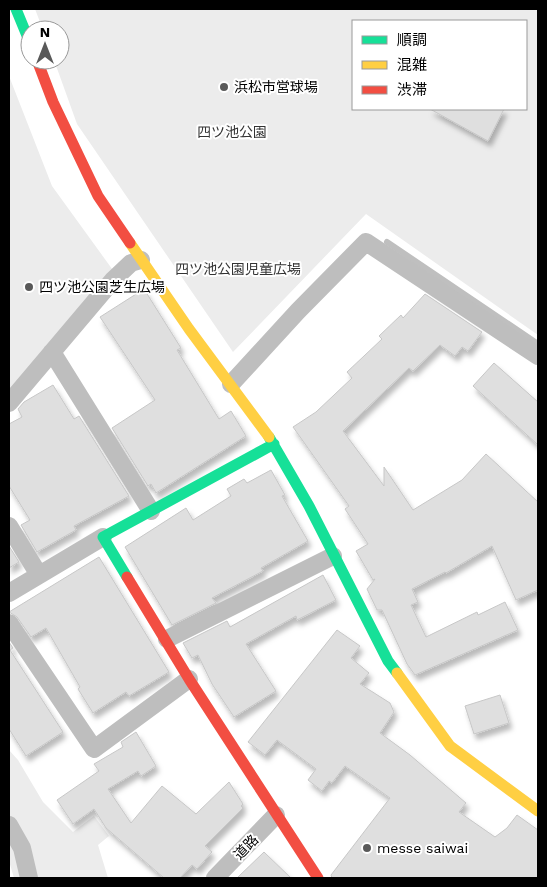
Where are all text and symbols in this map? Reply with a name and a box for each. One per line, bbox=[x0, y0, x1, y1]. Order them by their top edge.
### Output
north arrow bbox=[20, 20, 70, 70]
legend bbox=[352, 20, 527, 110]
text: N bbox=[40, 24, 50, 40]
text: 順調 bbox=[397, 31, 427, 49]
text: 混雑 bbox=[397, 56, 427, 74]
place label: 浜松市営球場 bbox=[234, 79, 318, 95]
marker: 浜松市営球場 bbox=[218, 81, 230, 93]
text: 渋滞 bbox=[397, 81, 427, 99]
park label: 四ツ池公園 bbox=[197, 124, 267, 140]
park label: 四ツ池公園児童広場 bbox=[175, 261, 301, 277]
place label: 四ツ池公園芝生広場 bbox=[39, 279, 165, 295]
marker: 四ツ池公園芝生広場 bbox=[23, 281, 35, 293]
street label: 道路 bbox=[231, 831, 261, 863]
place label: messe saiwai bbox=[377, 840, 468, 856]
marker: messe saiwai bbox=[361, 842, 373, 854]

